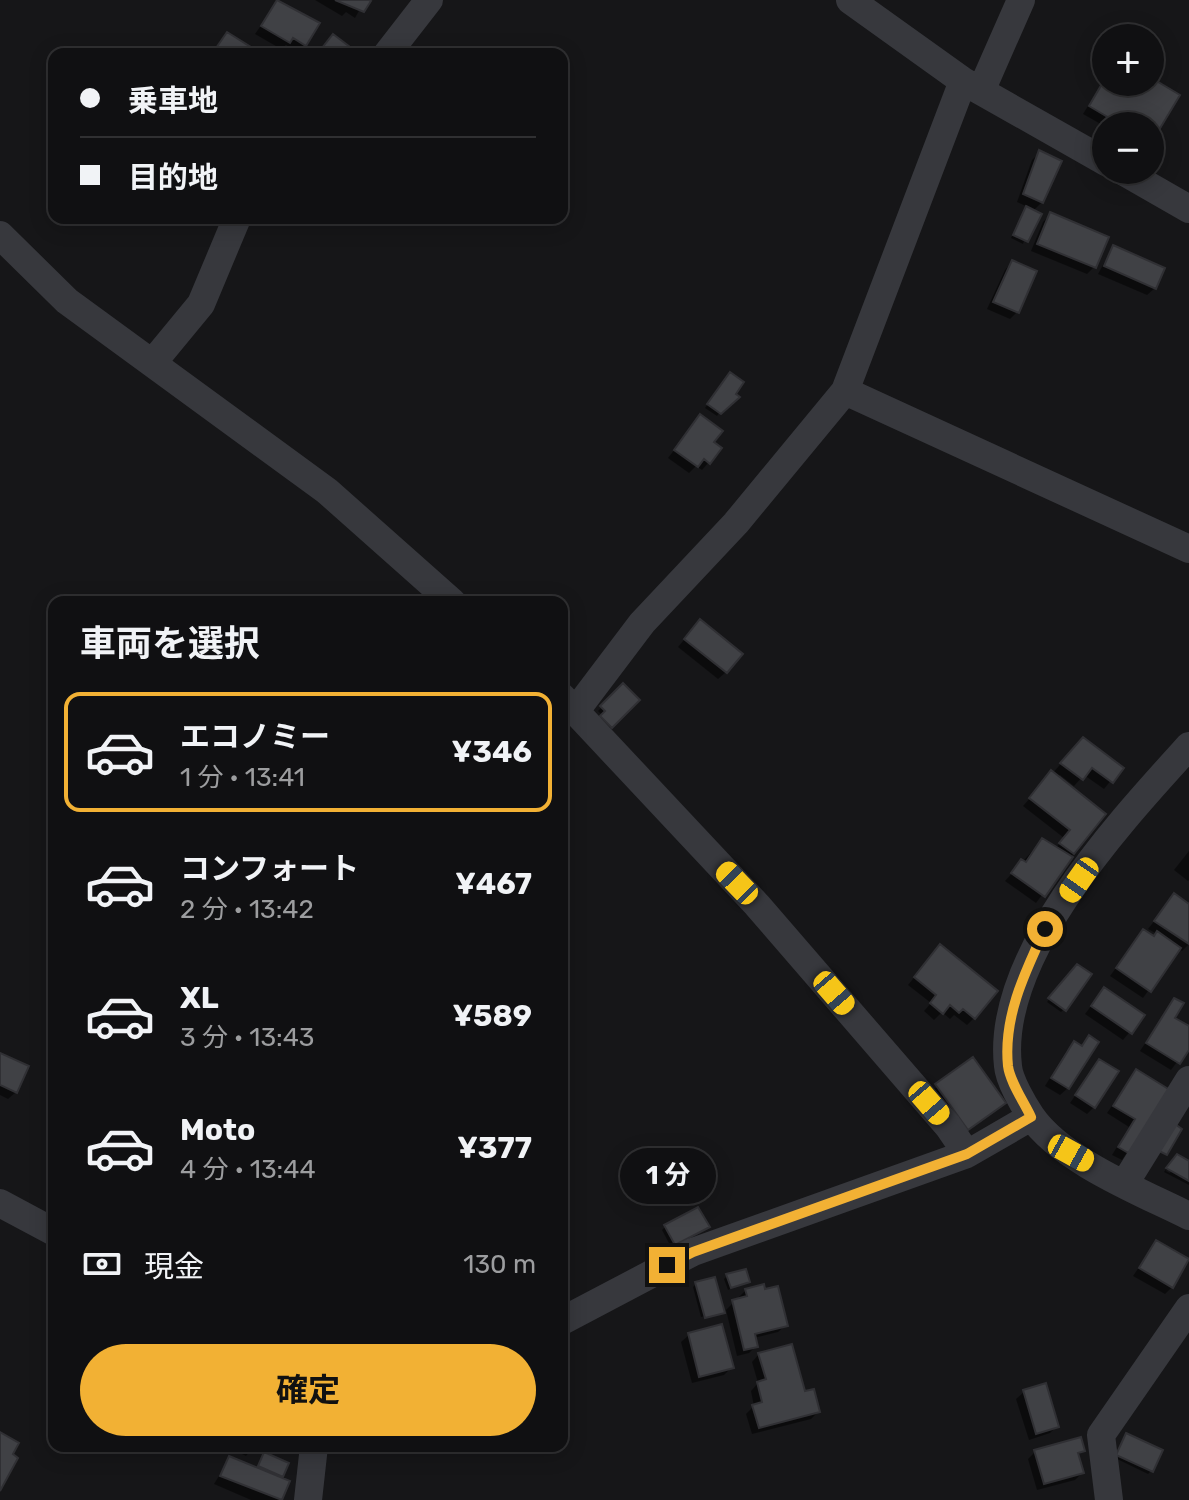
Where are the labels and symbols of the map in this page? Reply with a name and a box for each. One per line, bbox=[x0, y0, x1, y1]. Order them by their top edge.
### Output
car bbox=[1055, 853, 1103, 907]
car bbox=[712, 857, 762, 909]
route start bbox=[1027, 911, 1063, 947]
car bbox=[809, 967, 859, 1019]
car bbox=[904, 1077, 954, 1129]
car bbox=[1044, 1131, 1098, 1175]
callout: 1 分 bbox=[619, 1149, 715, 1205]
route end bbox=[649, 1247, 685, 1283]

